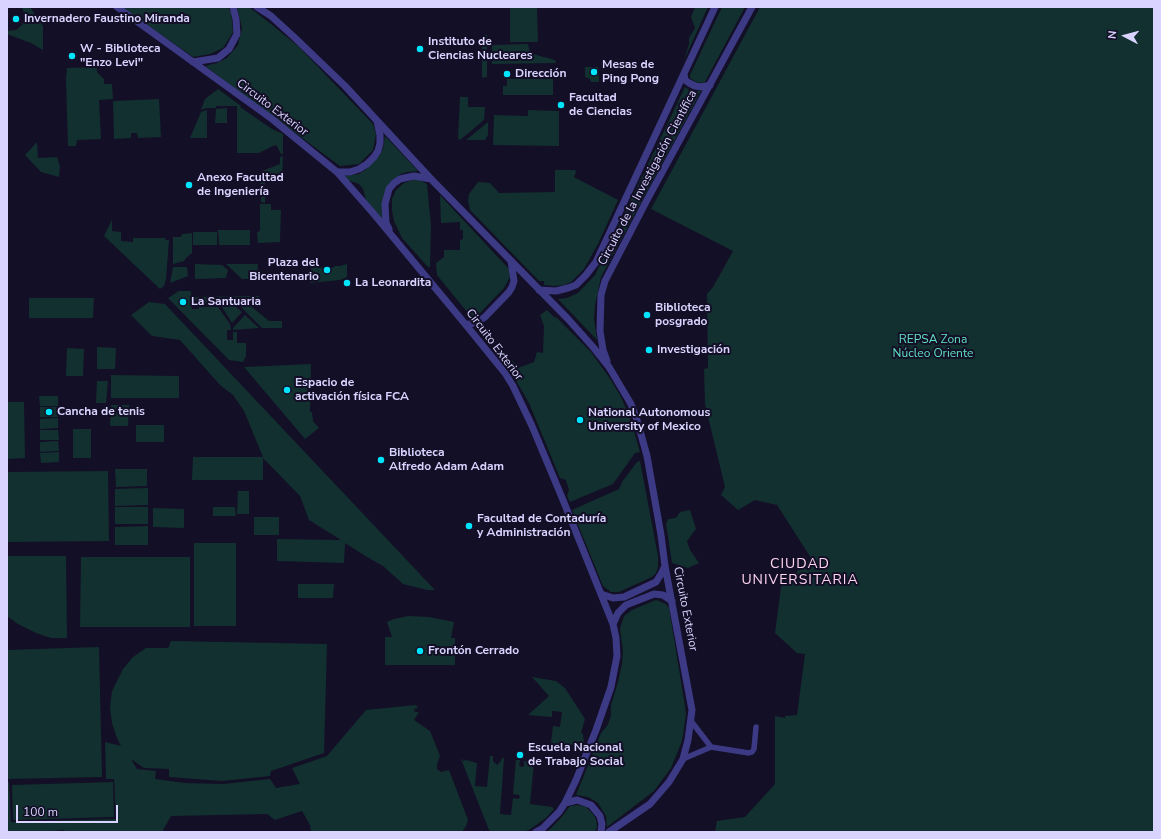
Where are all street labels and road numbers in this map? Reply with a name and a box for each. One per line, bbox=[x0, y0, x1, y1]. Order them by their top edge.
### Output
street label: Circuito Exterior bbox=[233, 76, 311, 140]
street label: Circuito de la Investigación Científica bbox=[596, 88, 700, 268]
street label: Circuito Exterior bbox=[462, 306, 526, 384]
street label: Circuito Exterior bbox=[670, 565, 700, 653]

